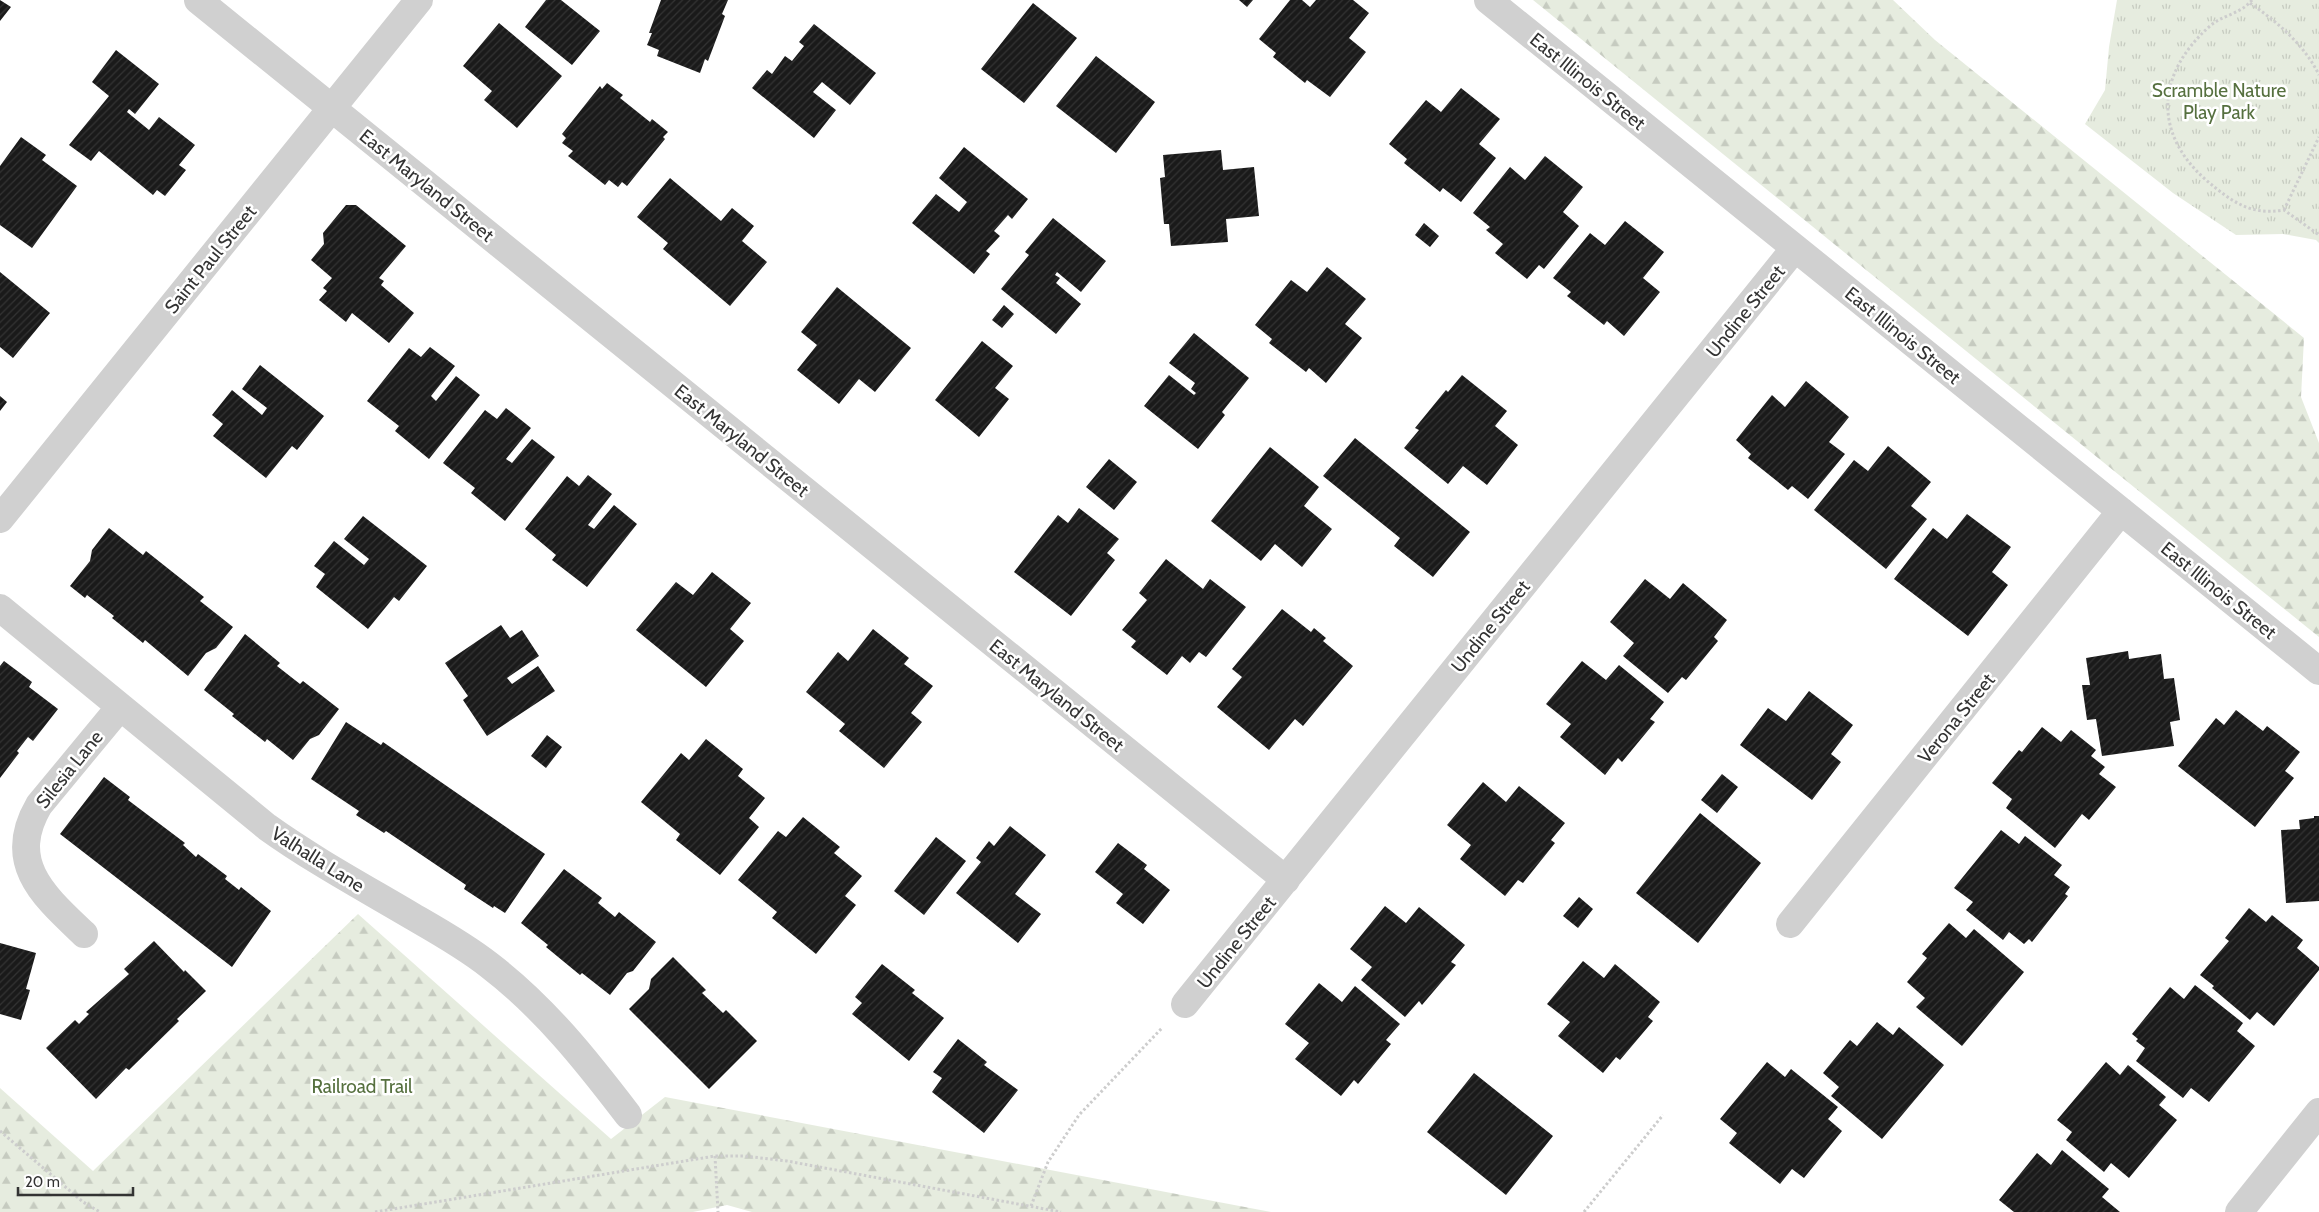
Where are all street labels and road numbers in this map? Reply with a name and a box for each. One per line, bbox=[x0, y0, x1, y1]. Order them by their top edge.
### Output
street label: East Illinois Street bbox=[1525, 28, 1651, 135]
street label: East Maryland Street bbox=[355, 124, 499, 247]
street label: Saint Paul Street bbox=[160, 200, 261, 318]
street label: Undine Street bbox=[1701, 260, 1790, 362]
street label: East Illinois Street bbox=[1840, 282, 1966, 389]
street label: East Maryland Street bbox=[670, 379, 814, 502]
street label: East Illinois Street bbox=[2156, 537, 2282, 644]
street label: Undine Street bbox=[1446, 575, 1535, 677]
street label: East Maryland Street bbox=[985, 634, 1129, 757]
street label: Verona Street bbox=[1913, 668, 2000, 768]
street label: Silesia Lane bbox=[31, 726, 108, 813]
street label: Valhalla Lane bbox=[267, 822, 369, 897]
street label: Undine Street bbox=[1192, 891, 1281, 993]

